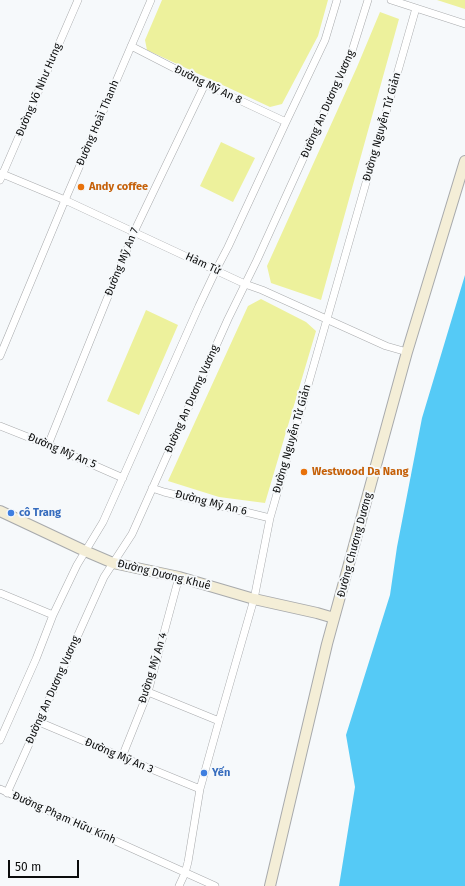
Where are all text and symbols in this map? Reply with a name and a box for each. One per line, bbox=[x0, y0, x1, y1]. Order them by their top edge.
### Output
street label: Đường Võ Như Hưng bbox=[13, 41, 65, 139]
street label: Đường An Dương Vương bbox=[298, 48, 358, 160]
street label: Đường Mỹ An 8 bbox=[172, 63, 244, 107]
street label: Đường Nguyễn Tử Giản bbox=[360, 71, 404, 183]
street label: Đường Hoài Thanh bbox=[74, 78, 122, 168]
place label: Andy coffee bbox=[89, 180, 148, 194]
marker: Andy coffee bbox=[76, 182, 86, 192]
street label: Đường Mỹ An 7 bbox=[102, 226, 142, 298]
street label: Hàm Tử bbox=[183, 250, 223, 278]
street label: Đường An Dương Vương bbox=[162, 343, 222, 455]
street label: Đường Nguyễn Tử Giản bbox=[270, 383, 314, 495]
street label: Đường Mỹ An 5 bbox=[26, 431, 98, 471]
place label: Westwood Da Nang bbox=[312, 465, 409, 479]
marker: Westwood Da Nang bbox=[299, 467, 309, 477]
street label: Đường Mỹ An 6 bbox=[174, 488, 248, 518]
street label: Đường Chương Dương bbox=[335, 491, 375, 599]
place label: cô Trang bbox=[19, 506, 61, 520]
marker: cô Trang bbox=[6, 508, 16, 518]
street label: Đường Dương Khuê bbox=[116, 557, 212, 593]
street label: Đường Mỹ An 4 bbox=[136, 631, 170, 705]
street label: Đường An Dương Vương bbox=[23, 634, 83, 746]
street label: Đường Mỹ An 3 bbox=[83, 736, 155, 776]
place label: Yến bbox=[212, 766, 230, 780]
marker: Yến bbox=[199, 768, 209, 778]
street label: Đường Phạm Hữu Kính bbox=[10, 789, 118, 847]
scale bar bbox=[10, 852, 81, 878]
text: 50 m bbox=[15, 860, 41, 874]

